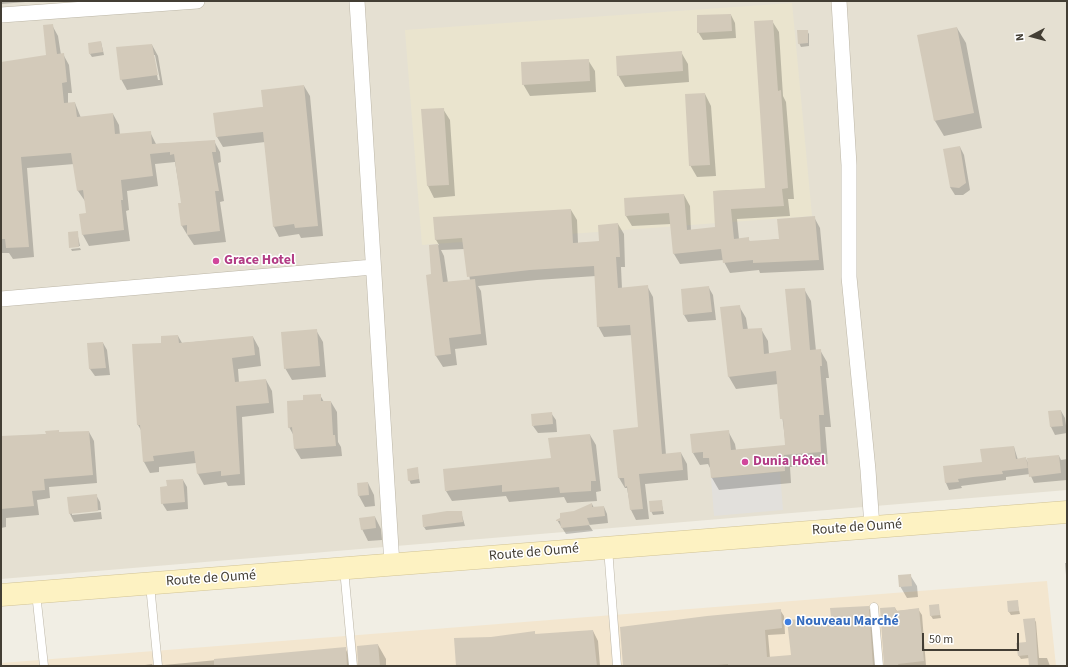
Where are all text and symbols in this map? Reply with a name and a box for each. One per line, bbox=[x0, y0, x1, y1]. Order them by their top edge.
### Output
north arrow bbox=[1012, 16, 1052, 56]
text: N bbox=[1012, 33, 1027, 42]
place label: Grace Hotel bbox=[224, 253, 295, 269]
marker: Grace Hotel bbox=[211, 256, 221, 266]
place label: Dunia Hôtel bbox=[753, 454, 825, 470]
marker: Dunia Hôtel bbox=[740, 457, 750, 467]
street label: Route de Oumé bbox=[811, 516, 903, 540]
street label: Route de Oumé bbox=[488, 541, 580, 565]
street label: Route de Oumé bbox=[165, 567, 257, 591]
place label: Nouveau Marché bbox=[796, 614, 899, 630]
marker: Nouveau Marché bbox=[783, 617, 793, 627]
scale bar bbox=[924, 625, 1021, 651]
text: 50 m bbox=[929, 631, 953, 648]

